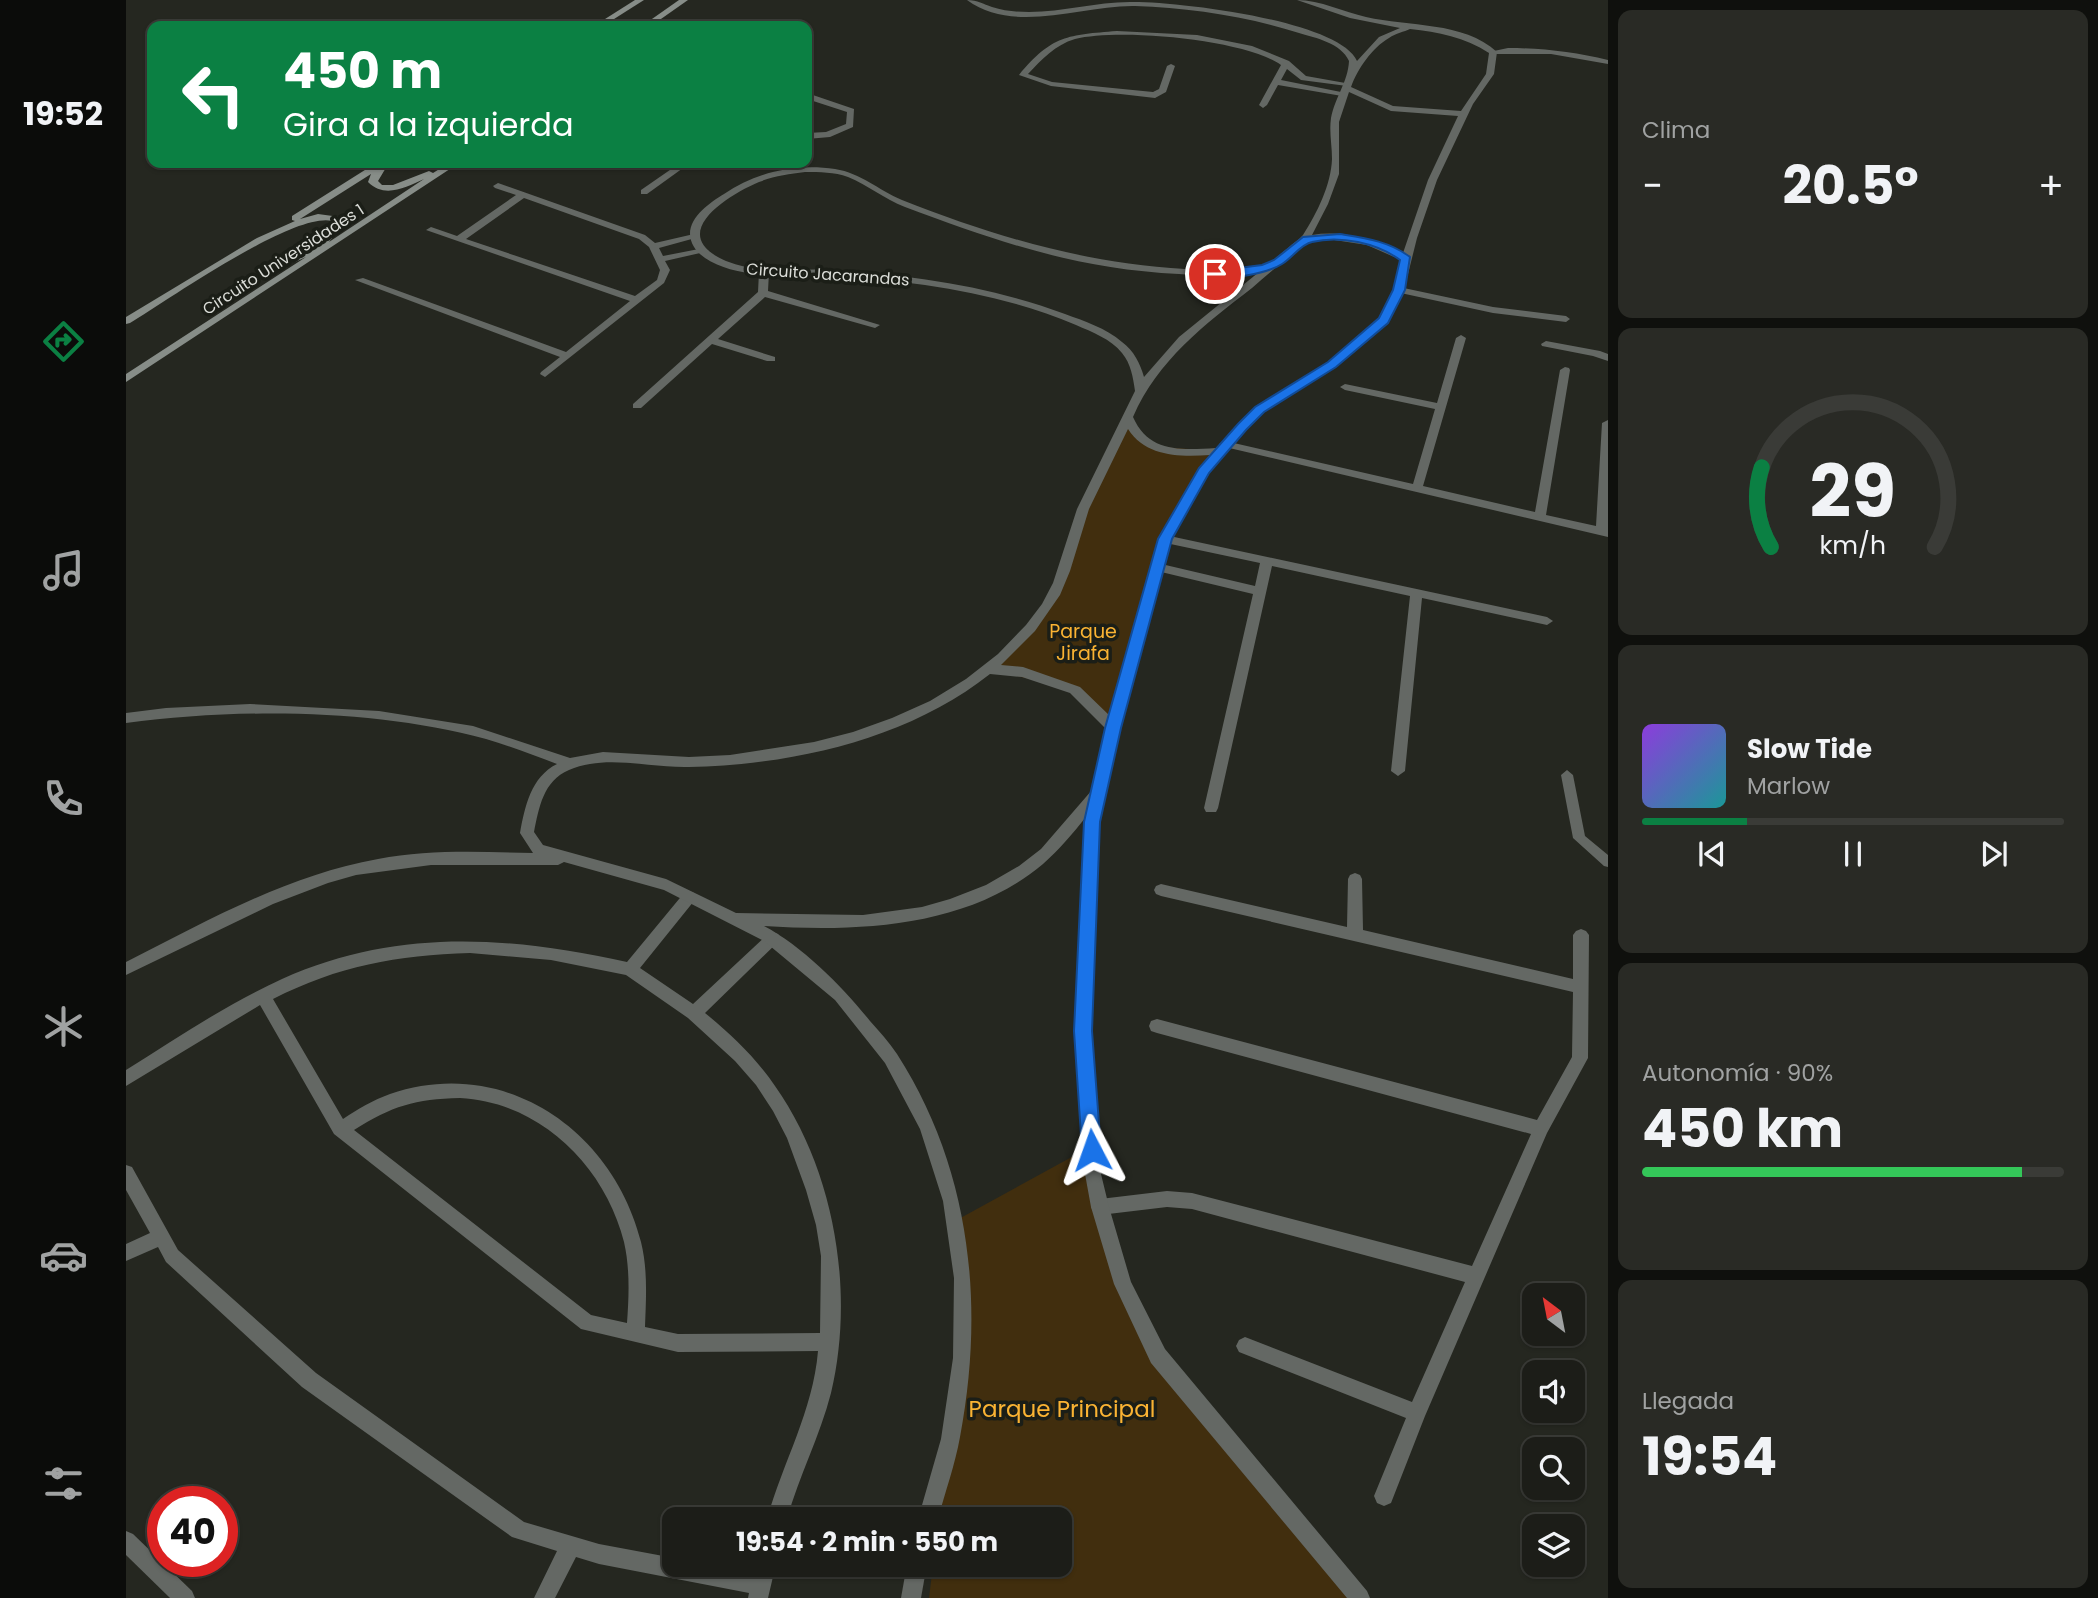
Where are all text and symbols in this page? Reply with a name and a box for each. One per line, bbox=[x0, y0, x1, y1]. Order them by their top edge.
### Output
text: 450 m bbox=[283, 37, 442, 105]
icon: left bbox=[168, 49, 259, 140]
text: 19:52 bbox=[23, 91, 103, 136]
text: Gira a la izquierda bbox=[283, 102, 574, 147]
text: Clima bbox=[1642, 114, 1710, 146]
text: 20.5° bbox=[1782, 149, 1919, 222]
text: − bbox=[1642, 159, 1663, 212]
text: + bbox=[2038, 159, 2064, 212]
street label: Circuito Universidades 1 bbox=[198, 198, 369, 320]
pin bbox=[1185, 244, 1245, 304]
icon: arrive bbox=[1196, 255, 1234, 293]
street label: Circuito Jacarandas bbox=[746, 257, 910, 292]
icon: directions bbox=[39, 317, 88, 366]
text: 29 bbox=[1810, 442, 1896, 543]
text: km/h bbox=[1820, 528, 1886, 563]
icon: music bbox=[39, 546, 88, 595]
park label: Parque Jirafa bbox=[1049, 618, 1117, 667]
text: Slow Tide bbox=[1747, 731, 1872, 767]
text: Marlow bbox=[1747, 770, 1830, 802]
icon: phone bbox=[39, 774, 88, 823]
icon: previous bbox=[1693, 835, 1731, 873]
icon: pause bbox=[1834, 835, 1872, 873]
icon: next bbox=[1975, 835, 2013, 873]
icon: climate bbox=[39, 1002, 88, 1051]
text: Autonomía · 90% bbox=[1642, 1057, 1833, 1089]
text: 450 km bbox=[1642, 1092, 1843, 1165]
position arrow bbox=[1055, 1113, 1129, 1187]
icon: car bbox=[39, 1231, 88, 1280]
north arrow bbox=[1522, 1283, 1586, 1346]
map controls bbox=[1522, 1283, 1585, 1577]
button: sound bbox=[1522, 1360, 1585, 1423]
text: Llegada bbox=[1642, 1385, 1734, 1417]
park label: Parque Principal bbox=[969, 1393, 1155, 1425]
text: 19:54 bbox=[1642, 1420, 1777, 1493]
button: search bbox=[1522, 1437, 1585, 1500]
icon: filters bbox=[39, 1459, 88, 1508]
speed limit sign: 40 bbox=[147, 1486, 238, 1577]
button: layers bbox=[1522, 1514, 1585, 1577]
text: 19:54 · 2 min · 550 m bbox=[736, 1524, 998, 1560]

